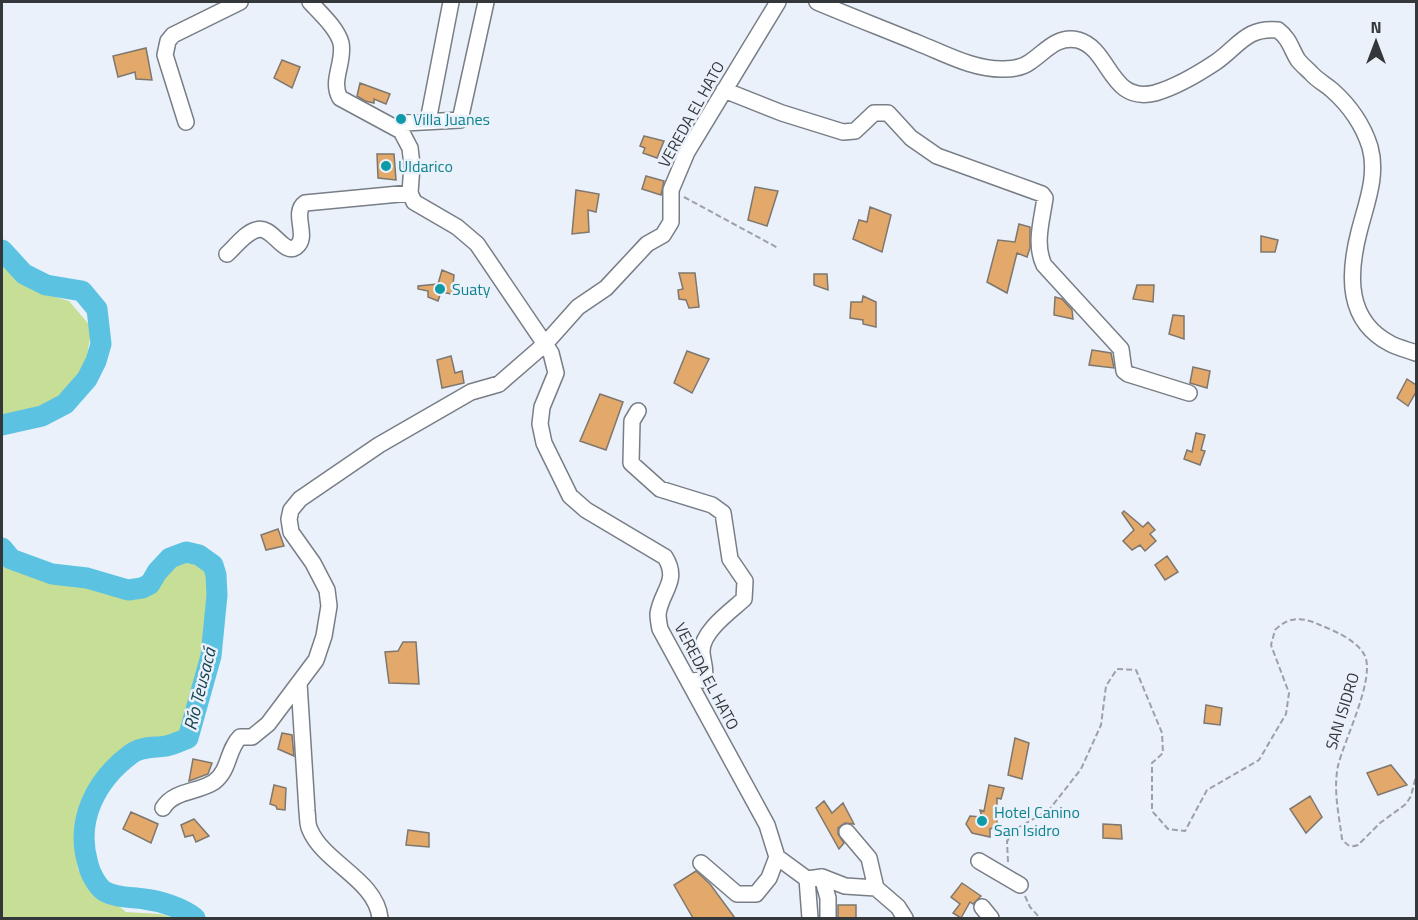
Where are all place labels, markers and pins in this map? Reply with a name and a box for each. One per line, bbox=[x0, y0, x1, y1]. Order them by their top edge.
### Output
place label: Villa Juanes bbox=[413, 107, 490, 131]
marker: Villa Juanes bbox=[394, 112, 408, 126]
place label: Uldarico bbox=[398, 154, 453, 178]
marker: Uldarico bbox=[379, 159, 393, 173]
place label: Suaty bbox=[452, 277, 491, 301]
marker: Suaty bbox=[433, 282, 447, 296]
place label: Hotel Canino San Isidro bbox=[994, 800, 1080, 842]
marker: Hotel Canino San Isidro bbox=[975, 814, 989, 828]

